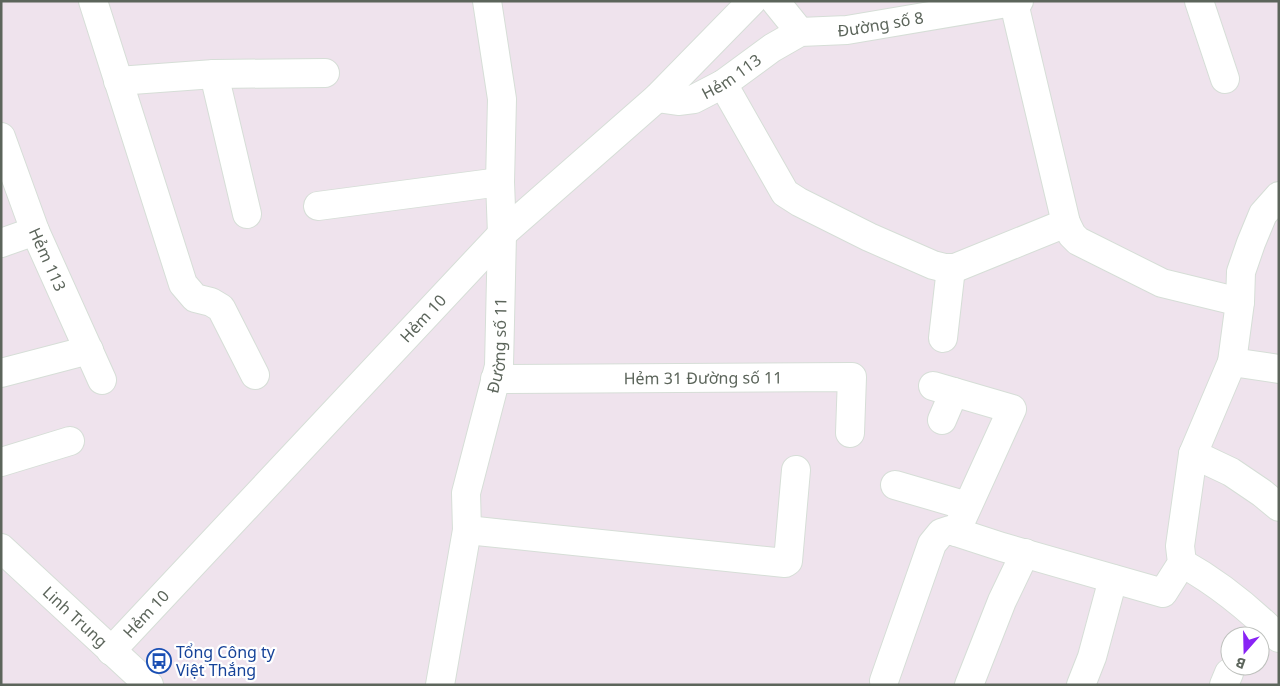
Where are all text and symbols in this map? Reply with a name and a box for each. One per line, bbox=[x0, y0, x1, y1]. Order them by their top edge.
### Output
street label: Đường số 8 bbox=[837, 6, 925, 41]
street label: Hẻm 113 bbox=[698, 49, 766, 104]
street label: Hẻm 113 bbox=[24, 224, 72, 295]
street label: Hẻm 10 bbox=[395, 290, 451, 347]
street label: Đường số 11 bbox=[481, 297, 512, 395]
street label: Hẻm 31 Đường số 11 bbox=[624, 366, 782, 389]
street label: Linh Trung bbox=[38, 581, 112, 652]
street label: Hẻm 10 bbox=[118, 585, 174, 643]
north arrow bbox=[1220, 626, 1270, 676]
place label: Tổng Công ty Việt Thắng bbox=[176, 641, 276, 681]
bus stop icon: Tổng Công ty Việt Thắng bbox=[146, 648, 172, 674]
text: B bbox=[1233, 653, 1248, 674]

